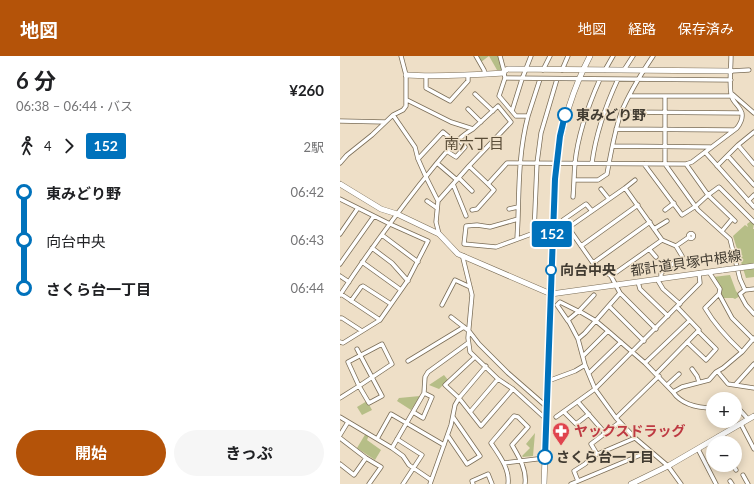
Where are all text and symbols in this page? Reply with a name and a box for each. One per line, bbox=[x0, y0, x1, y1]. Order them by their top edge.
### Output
text: 地図 bbox=[20, 18, 58, 41]
text: 地図 bbox=[578, 20, 606, 37]
text: 経路 bbox=[628, 20, 656, 37]
text: 保存済み bbox=[678, 20, 734, 37]
text: 6 分 bbox=[16, 67, 56, 94]
text: ¥260 bbox=[289, 81, 324, 99]
text: 06:38 – 06:44 · バス bbox=[16, 98, 133, 114]
place label: 東みどり野 bbox=[576, 106, 646, 123]
marker: 東みどり野 bbox=[557, 107, 573, 123]
district label: 南六丁目 bbox=[444, 134, 504, 152]
icon: walk bbox=[16, 135, 38, 157]
icon: forward bbox=[58, 135, 80, 157]
text: 152 bbox=[94, 137, 118, 154]
text: 4 bbox=[44, 138, 52, 154]
text: 2駅 bbox=[303, 139, 324, 155]
text: 東みどり野 bbox=[46, 184, 121, 202]
text: 06:42 bbox=[291, 184, 324, 200]
line badge: 152 bbox=[529, 221, 575, 247]
text: 152 bbox=[540, 225, 564, 242]
text: 向台中央 bbox=[46, 232, 106, 250]
text: 06:43 bbox=[291, 232, 324, 248]
street label: 都計道貝塚中根線 bbox=[629, 246, 743, 279]
place label: 向台中央 bbox=[560, 261, 616, 278]
marker: 向台中央 bbox=[545, 264, 557, 276]
text: さくら台一丁目 bbox=[46, 280, 151, 298]
text: 06:44 bbox=[291, 280, 324, 296]
map controls bbox=[706, 392, 742, 472]
button: + bbox=[706, 392, 742, 428]
pharmacy icon: ヤックスドラッグ bbox=[551, 421, 571, 446]
place label: ヤックスドラッグ bbox=[574, 422, 686, 439]
button: 開始 bbox=[16, 430, 166, 476]
button: きっぷ bbox=[174, 430, 324, 476]
button: − bbox=[706, 436, 742, 472]
place label: さくら台一丁目 bbox=[556, 448, 654, 465]
marker: さくら台一丁目 bbox=[537, 449, 553, 465]

